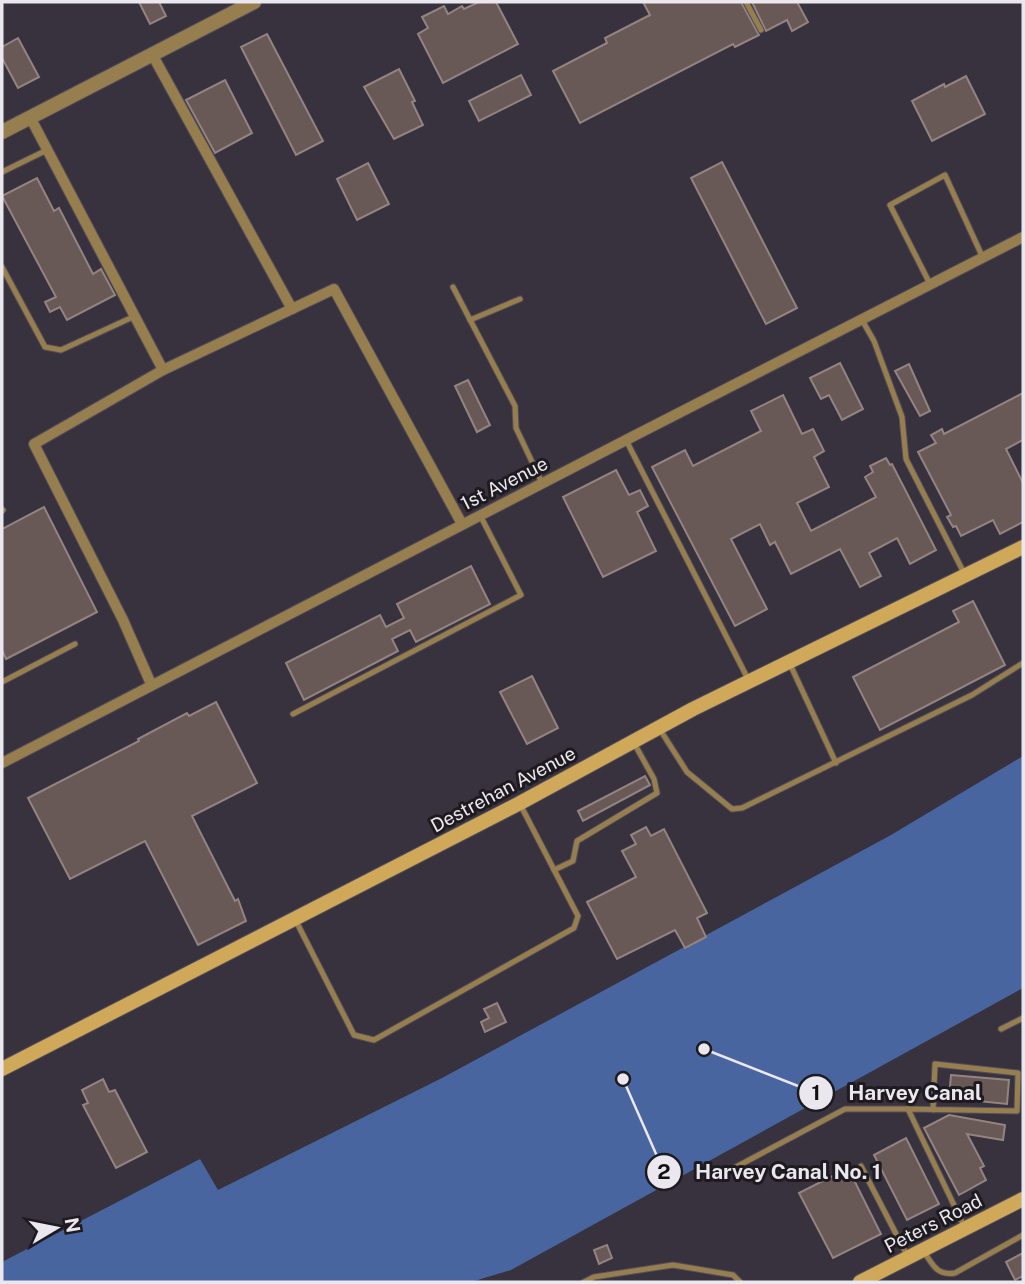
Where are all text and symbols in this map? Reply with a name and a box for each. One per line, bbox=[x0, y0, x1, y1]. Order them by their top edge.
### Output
street label: 1st Avenue bbox=[457, 452, 551, 514]
street label: Destrehan Avenue bbox=[427, 742, 579, 836]
callout: Harvey Canal bbox=[799, 1072, 996, 1114]
text: 1 bbox=[812, 1080, 821, 1105]
text: Harvey Canal bbox=[848, 1080, 982, 1105]
callout: Harvey Canal No. 1 bbox=[646, 1151, 896, 1193]
text: 2 bbox=[657, 1159, 671, 1184]
text: Harvey Canal No. 1 bbox=[695, 1159, 881, 1184]
street label: Peters Road bbox=[880, 1189, 986, 1257]
north arrow bbox=[21, 1193, 91, 1263]
text: N bbox=[61, 1216, 85, 1234]

